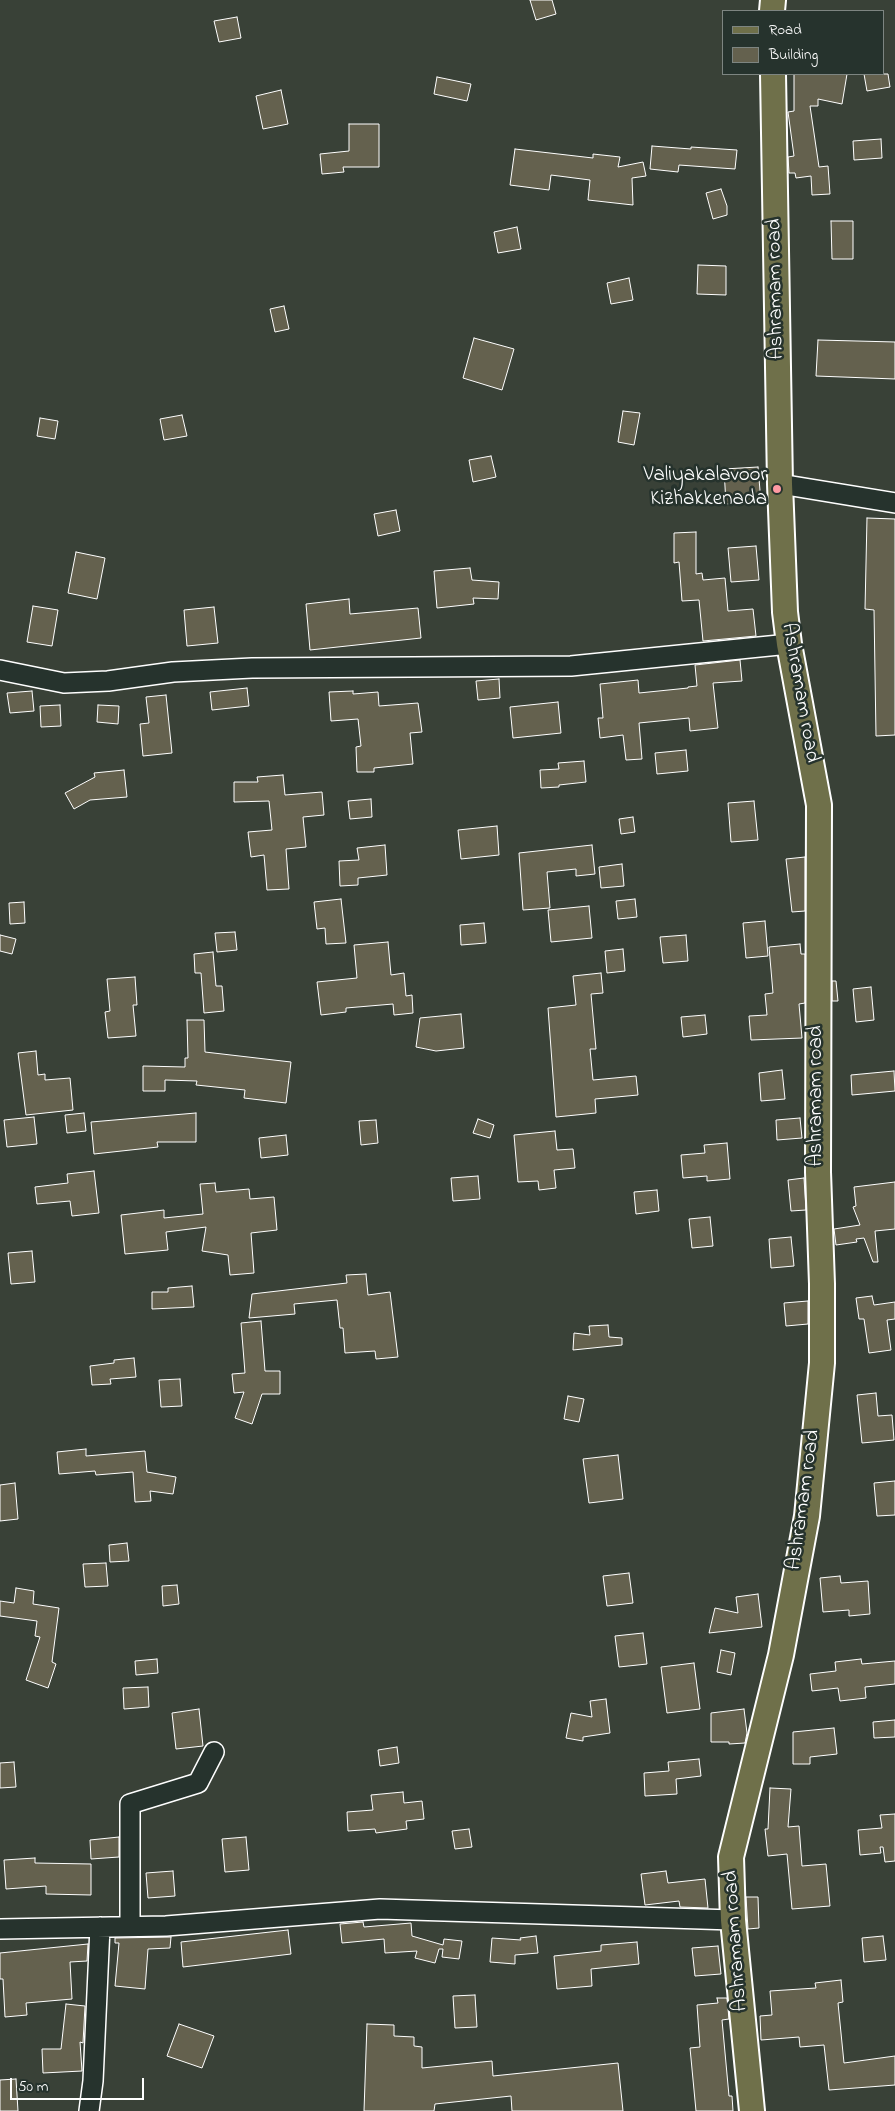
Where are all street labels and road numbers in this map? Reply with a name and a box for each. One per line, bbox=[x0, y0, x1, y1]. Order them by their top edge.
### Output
street label: Ashramam road bbox=[763, 218, 791, 360]
street label: Ashramam road bbox=[774, 621, 824, 765]
street label: Ashramam road bbox=[805, 1025, 831, 1167]
street label: Ashramam road bbox=[783, 1428, 827, 1572]
street label: Ashramam road bbox=[720, 1870, 754, 2012]

